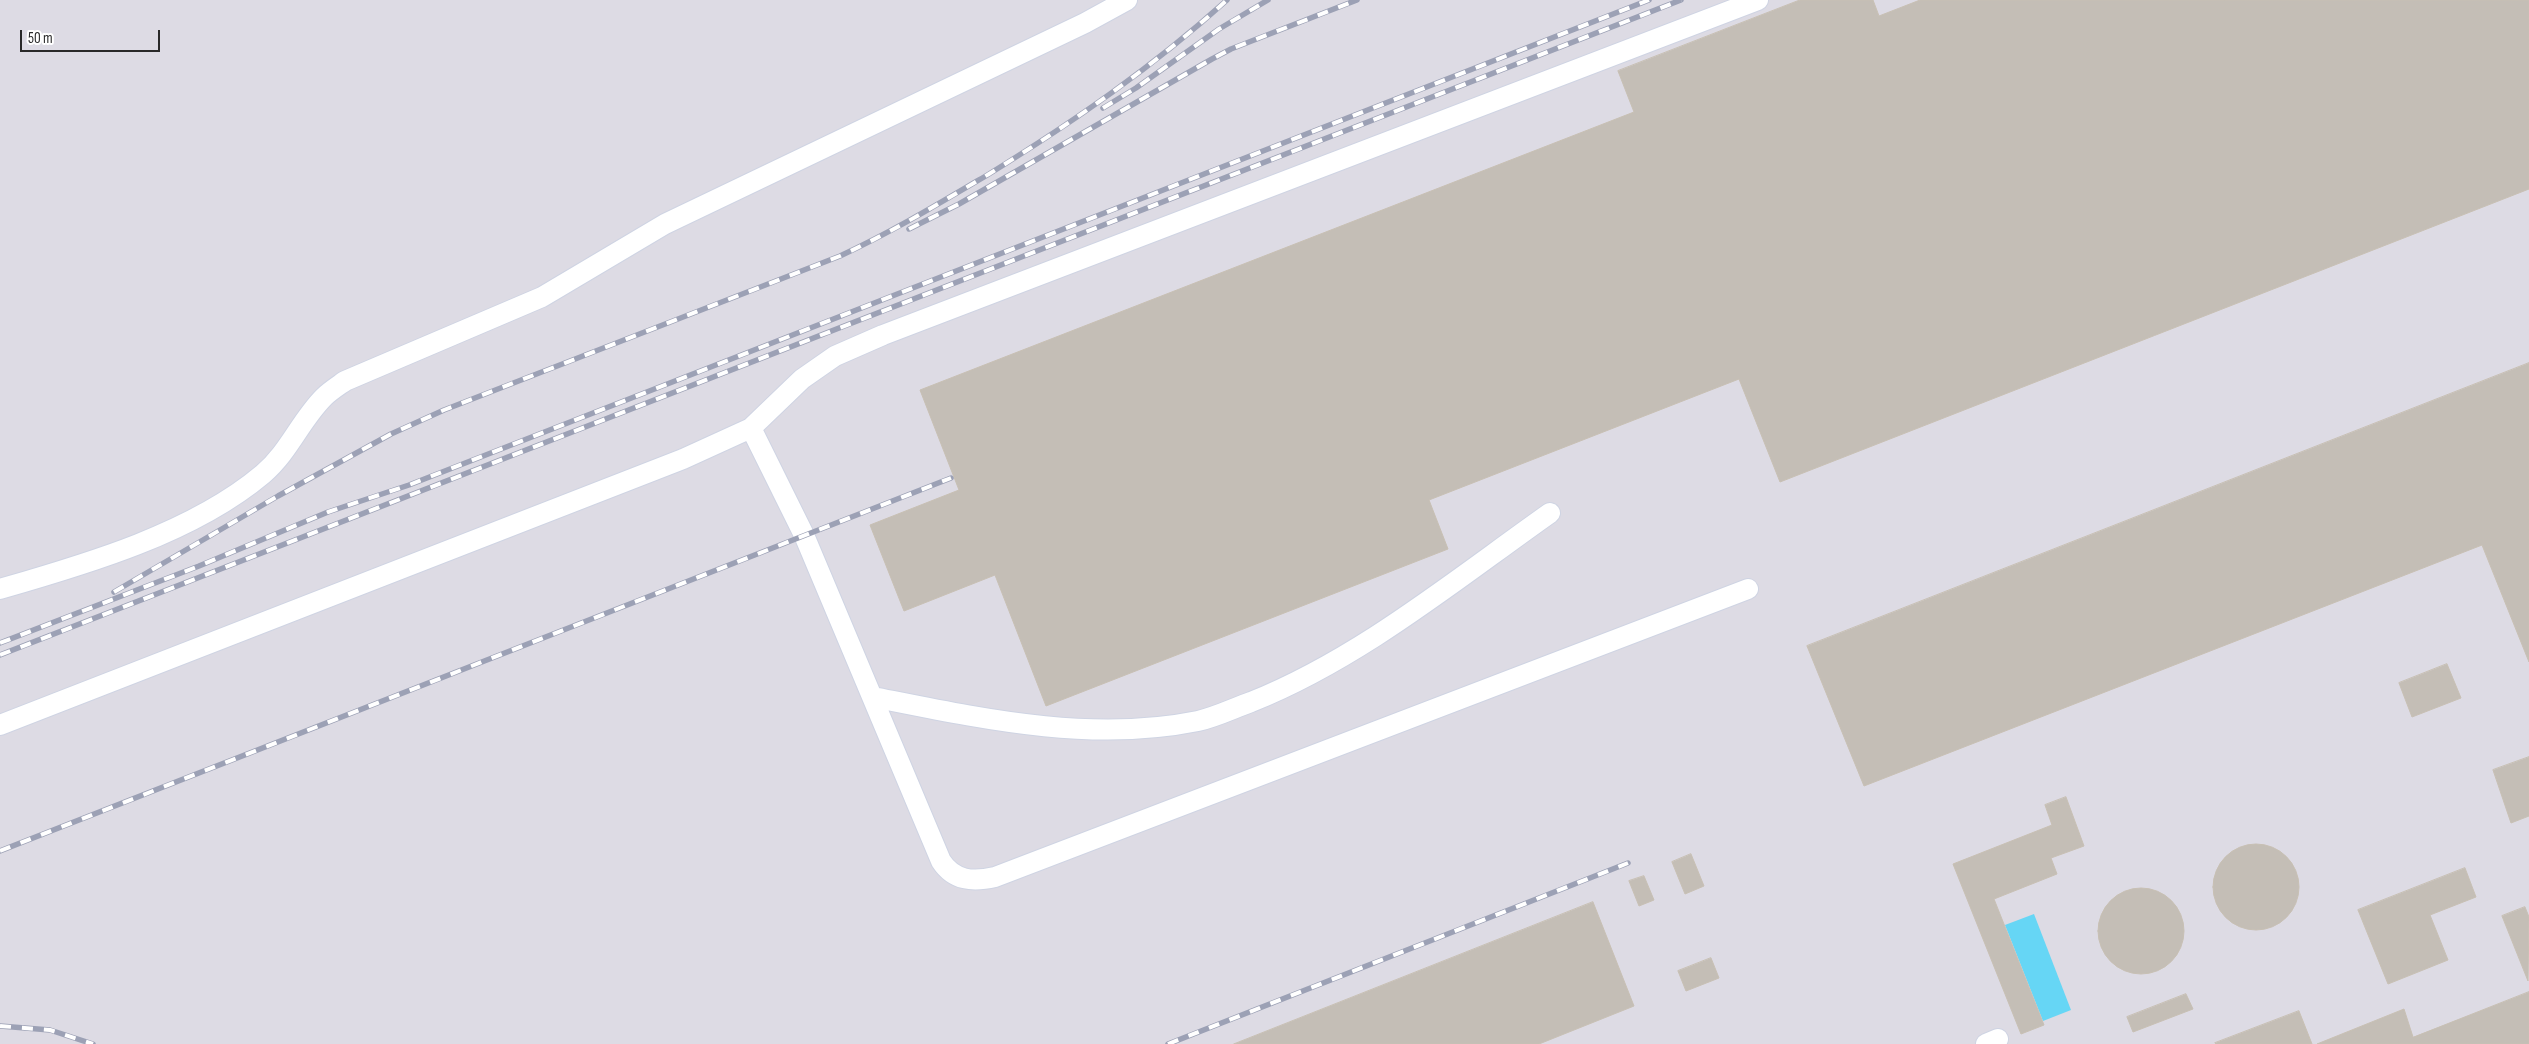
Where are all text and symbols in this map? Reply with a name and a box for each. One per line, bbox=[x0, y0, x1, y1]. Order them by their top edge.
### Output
scale bar bbox=[22, 20, 162, 52]
text: 50 m bbox=[28, 29, 53, 48]

